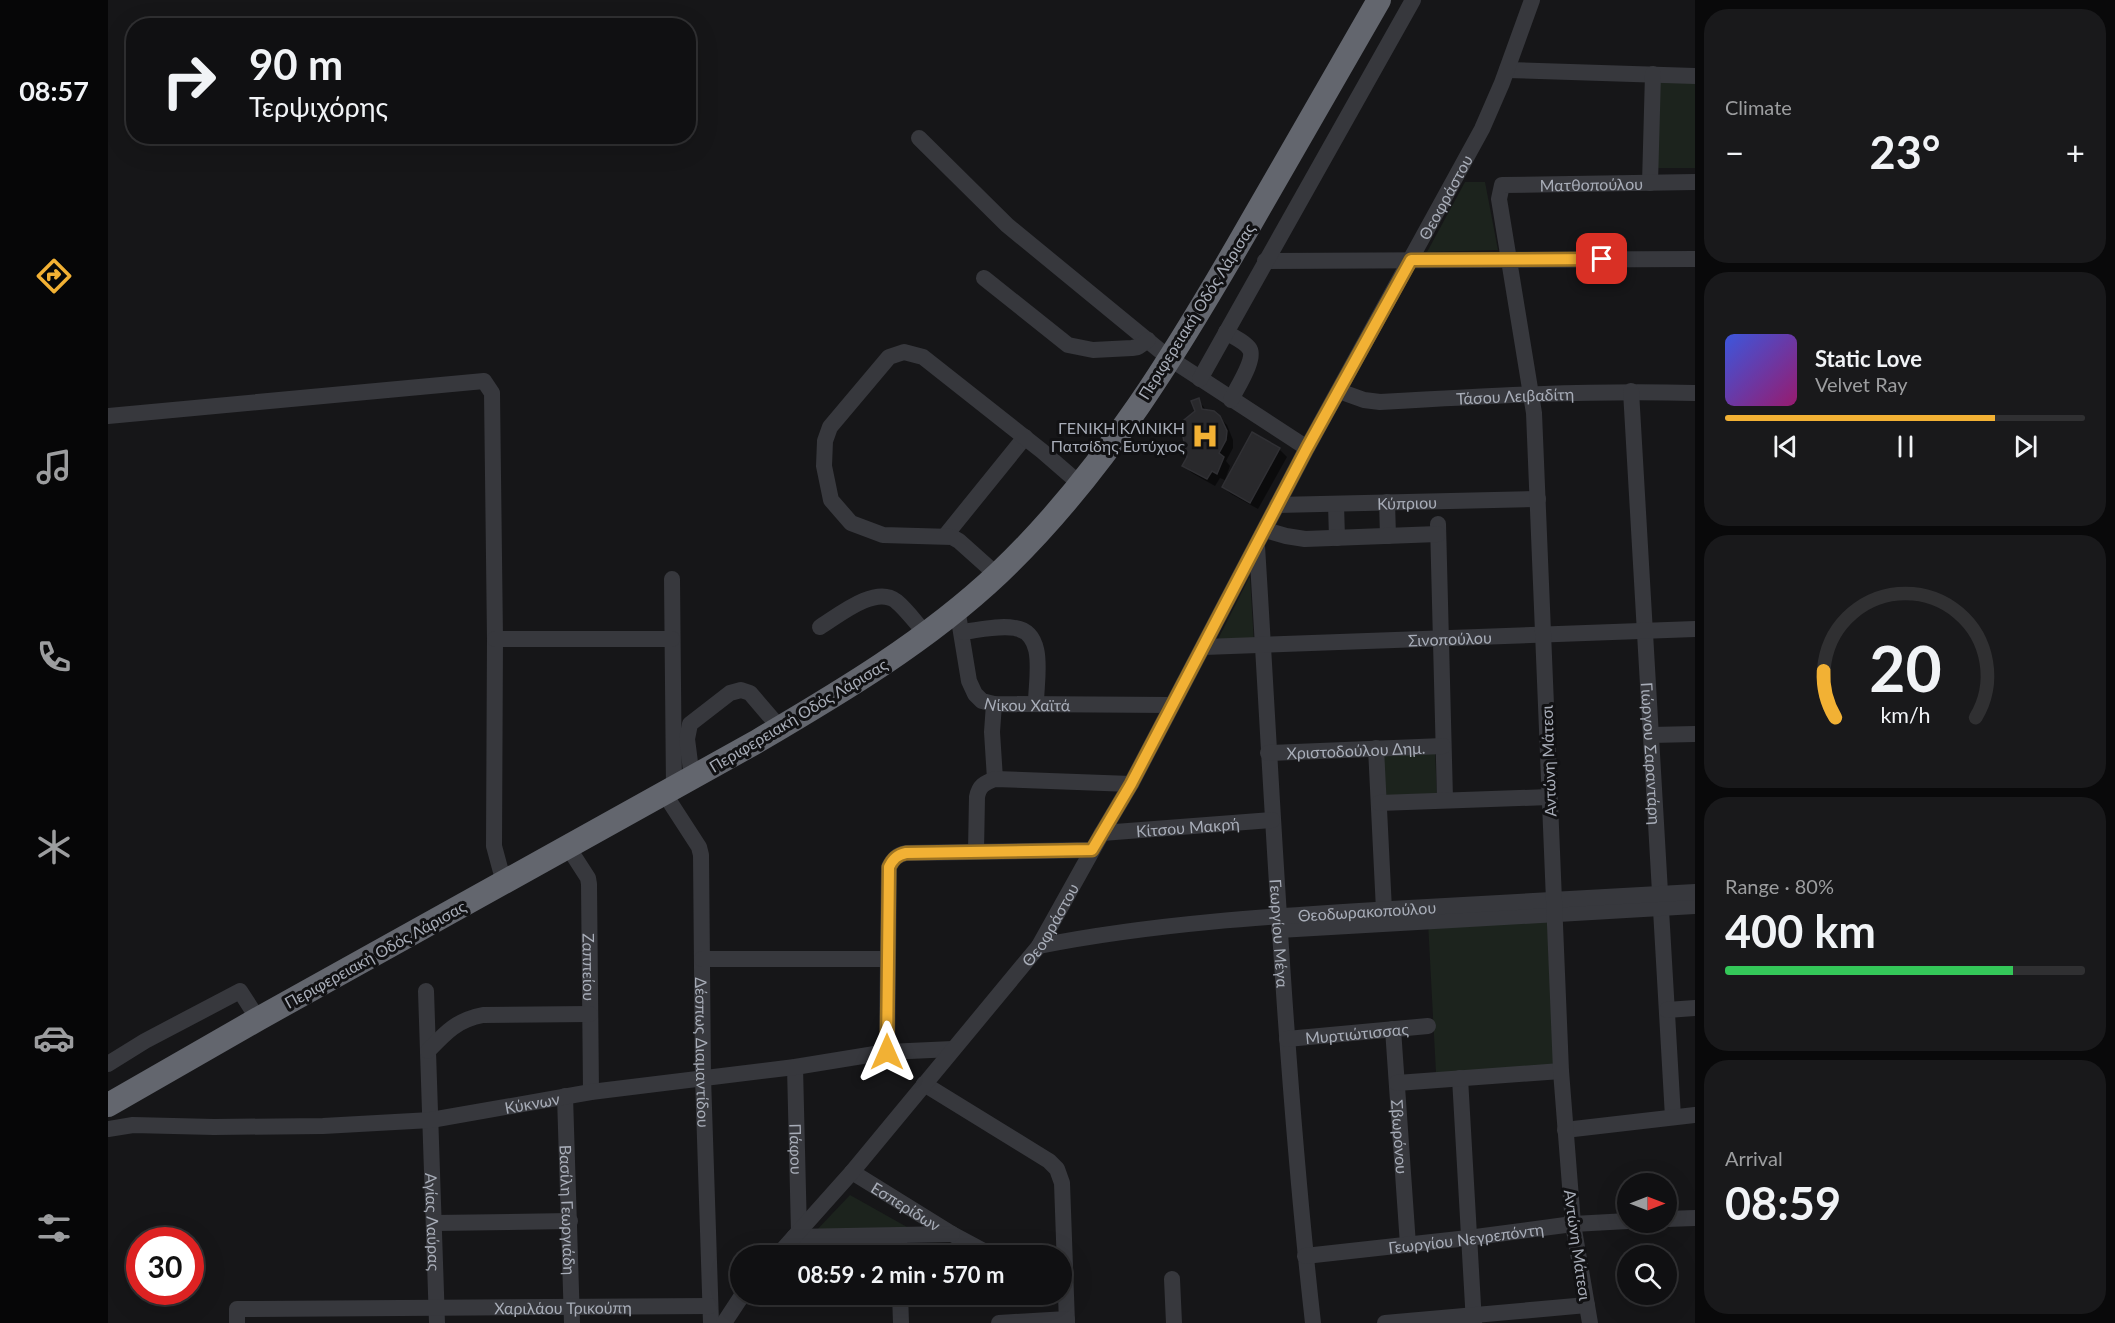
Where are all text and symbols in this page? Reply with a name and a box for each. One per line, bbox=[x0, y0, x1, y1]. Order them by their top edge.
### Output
text: 90 m bbox=[249, 39, 343, 89]
icon: right bbox=[150, 42, 228, 120]
text: 08:57 bbox=[19, 74, 89, 107]
text: Τερψιχόρης bbox=[249, 90, 388, 123]
text: Climate bbox=[1725, 95, 1792, 119]
text: 23° bbox=[1870, 125, 1940, 179]
text: − bbox=[1725, 132, 1744, 172]
text: + bbox=[2066, 132, 2085, 172]
street label: Θεοφράστου bbox=[1414, 151, 1476, 243]
street label: Ματθοπούλου bbox=[1539, 173, 1643, 194]
street label: Περιφερειακή Οδός Λάρισας bbox=[1134, 219, 1258, 403]
pin bbox=[1576, 233, 1627, 284]
icon: arrive bbox=[1585, 242, 1618, 275]
icon: directions bbox=[33, 255, 75, 297]
text: Static Love bbox=[1815, 345, 1922, 372]
text: Velvet Ray bbox=[1815, 372, 1908, 396]
street label: Τάσου Λειβαδίτη bbox=[1456, 384, 1574, 407]
place label: ΓΕΝΙΚΗ ΚΛΙΝΙΚΗ Πατσίδης Ευτύχιος bbox=[1051, 418, 1186, 455]
hospital icon: ΓΕΝΙΚΗ ΚΛΙΝΙΚΗ Πατσίδης Ευτύχιος bbox=[1190, 421, 1220, 451]
icon: previous bbox=[1769, 430, 1802, 463]
icon: pause bbox=[1889, 430, 1922, 463]
icon: next bbox=[2009, 430, 2042, 463]
icon: music bbox=[33, 446, 75, 488]
street label: Κύπριου bbox=[1377, 492, 1437, 512]
street label: Σινοπούλου bbox=[1408, 627, 1492, 649]
text: 20 bbox=[1869, 631, 1941, 706]
icon: phone bbox=[33, 636, 75, 678]
street label: Περιφερειακή Οδός Λάρισας bbox=[706, 654, 891, 776]
street label: Γιώργου Σαραντάρη bbox=[1638, 681, 1666, 825]
street label: Νίκου Χαϊτά bbox=[982, 692, 1071, 714]
text: km/h bbox=[1880, 703, 1930, 729]
street label: Αντώνη Μάτεσι bbox=[1537, 704, 1559, 817]
street label: Χριστοδούλου Δημ. bbox=[1286, 737, 1426, 762]
street label: Κίτσου Μακρή bbox=[1135, 813, 1240, 840]
icon: climate bbox=[33, 826, 75, 868]
text: Range · 80% bbox=[1725, 874, 1834, 898]
street label: Γεωργίου Μέγα bbox=[1267, 878, 1293, 989]
street label: Θεοφράστου bbox=[1017, 879, 1082, 970]
street label: Περιφερειακή Οδός Λάρισας bbox=[281, 896, 469, 1012]
street label: Θεοδωρακοπούλου bbox=[1297, 897, 1437, 924]
text: 400 km bbox=[1725, 904, 1876, 958]
street label: Ζαππείου bbox=[580, 933, 600, 1001]
street label: Δέσπως Διαμαντίδου bbox=[693, 977, 714, 1128]
icon: car bbox=[33, 1017, 75, 1059]
street label: Μυρτιώτισσας bbox=[1304, 1018, 1410, 1047]
position arrow bbox=[855, 1020, 919, 1084]
street label: Κύκνων bbox=[503, 1088, 561, 1116]
street label: Σβωρόνου bbox=[1388, 1099, 1413, 1175]
street label: Πάφου bbox=[787, 1123, 807, 1175]
street label: Βασίλη Γεωργιάδη bbox=[557, 1145, 580, 1275]
text: Arrival bbox=[1725, 1146, 1783, 1170]
street label: Αγίας Λαύρας bbox=[423, 1172, 445, 1272]
north arrow bbox=[1617, 1173, 1677, 1233]
map controls bbox=[1617, 1173, 1677, 1305]
text: 08:59 bbox=[1725, 1176, 1841, 1230]
street label: Εσπερίδων bbox=[868, 1177, 945, 1234]
street label: Αντώνη Μάτεσι bbox=[1561, 1188, 1595, 1302]
icon: filters bbox=[33, 1207, 75, 1249]
street label: Γεωργίου Νεγρεπόντη bbox=[1387, 1218, 1545, 1256]
speed limit sign: 30 bbox=[126, 1227, 204, 1305]
button: search bbox=[1617, 1245, 1677, 1305]
text: 08:59 · 2 min · 570 m bbox=[798, 1261, 1004, 1288]
street label: Χαριλάου Τρικούπη bbox=[494, 1297, 632, 1317]

